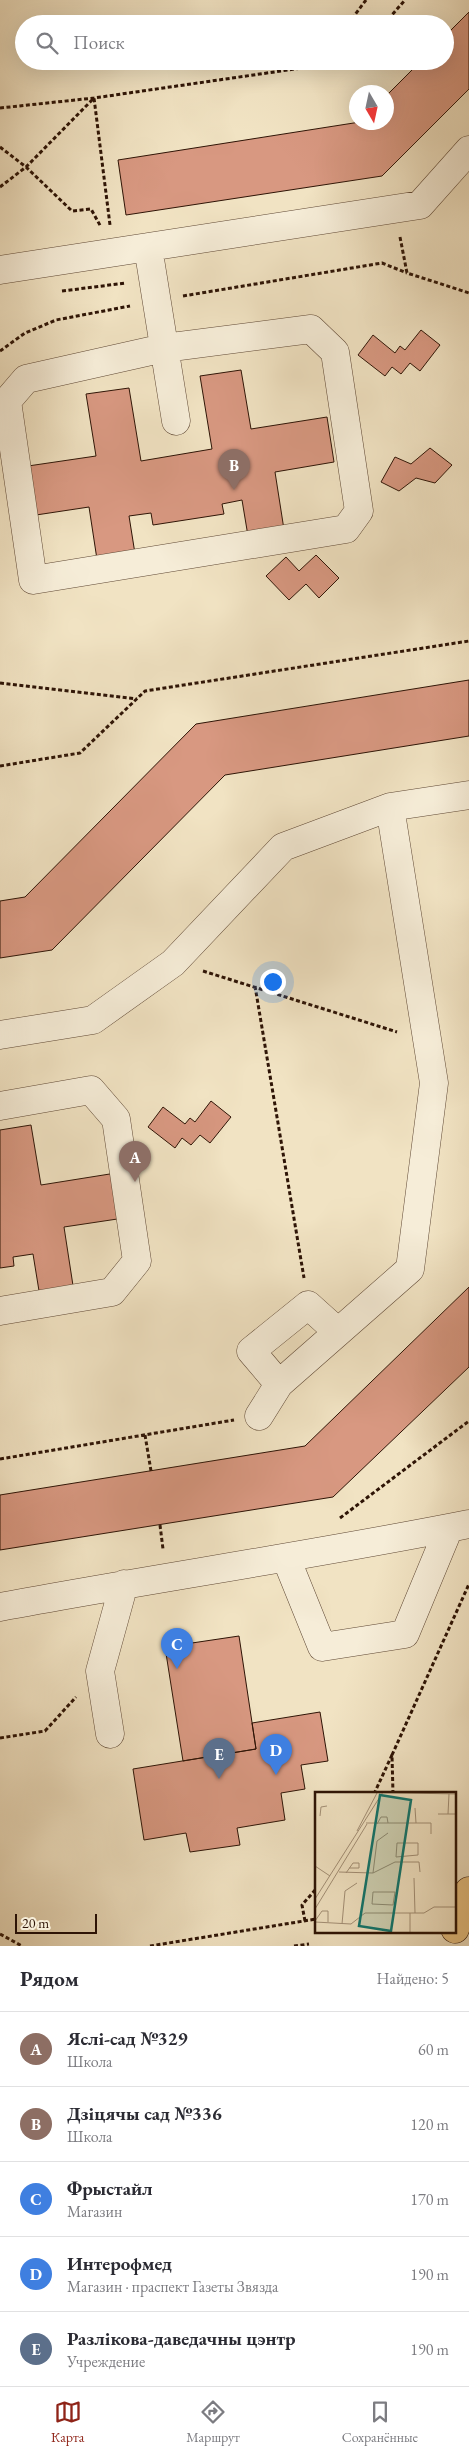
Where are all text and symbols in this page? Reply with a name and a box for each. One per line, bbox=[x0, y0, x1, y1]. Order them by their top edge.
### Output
search box bbox=[15, 15, 454, 70]
icon: search bbox=[33, 29, 61, 57]
text: Поиск bbox=[73, 30, 125, 55]
north arrow bbox=[349, 85, 394, 130]
pin: B bbox=[218, 449, 250, 490]
your location bbox=[260, 969, 286, 995]
pin: A bbox=[119, 1141, 151, 1182]
pin: C bbox=[161, 1628, 193, 1669]
pin: D bbox=[260, 1734, 292, 1775]
pin: E bbox=[203, 1738, 235, 1779]
inset map bbox=[315, 1792, 456, 1934]
scale bar bbox=[15, 1911, 98, 1934]
text: 20 m bbox=[22, 1914, 49, 1932]
text: Рядом bbox=[20, 1965, 79, 1992]
text: Найдено: 5 bbox=[377, 1968, 449, 1989]
text: Яслі-сад №329 bbox=[67, 2026, 188, 2051]
text: A bbox=[30, 2039, 42, 2060]
text: 60 m bbox=[418, 2039, 449, 2060]
text: Школа bbox=[67, 2051, 112, 2072]
text: Дзіцячы сад №336 bbox=[67, 2101, 222, 2126]
text: B bbox=[31, 2114, 41, 2135]
text: 120 m bbox=[410, 2114, 449, 2135]
text: Школа bbox=[67, 2126, 112, 2147]
text: Фрыстайл bbox=[67, 2176, 153, 2201]
text: C bbox=[30, 2189, 42, 2210]
text: 170 m bbox=[410, 2189, 449, 2210]
text: Магазин bbox=[67, 2201, 122, 2222]
text: Интерофмед bbox=[67, 2251, 172, 2276]
text: D bbox=[30, 2264, 42, 2285]
text: 190 m bbox=[410, 2264, 449, 2285]
text: Магазин · праспект Газеты Звязда bbox=[67, 2276, 278, 2297]
text: Разлікова-даведачны цэнтр bbox=[67, 2326, 296, 2351]
text: E bbox=[31, 2339, 41, 2360]
text: 190 m bbox=[410, 2339, 449, 2360]
text: Учреждение bbox=[67, 2351, 145, 2372]
tab: Карта bbox=[51, 2398, 84, 2446]
tab: Маршрут bbox=[186, 2398, 240, 2446]
tab: Сохранённые bbox=[342, 2398, 418, 2446]

